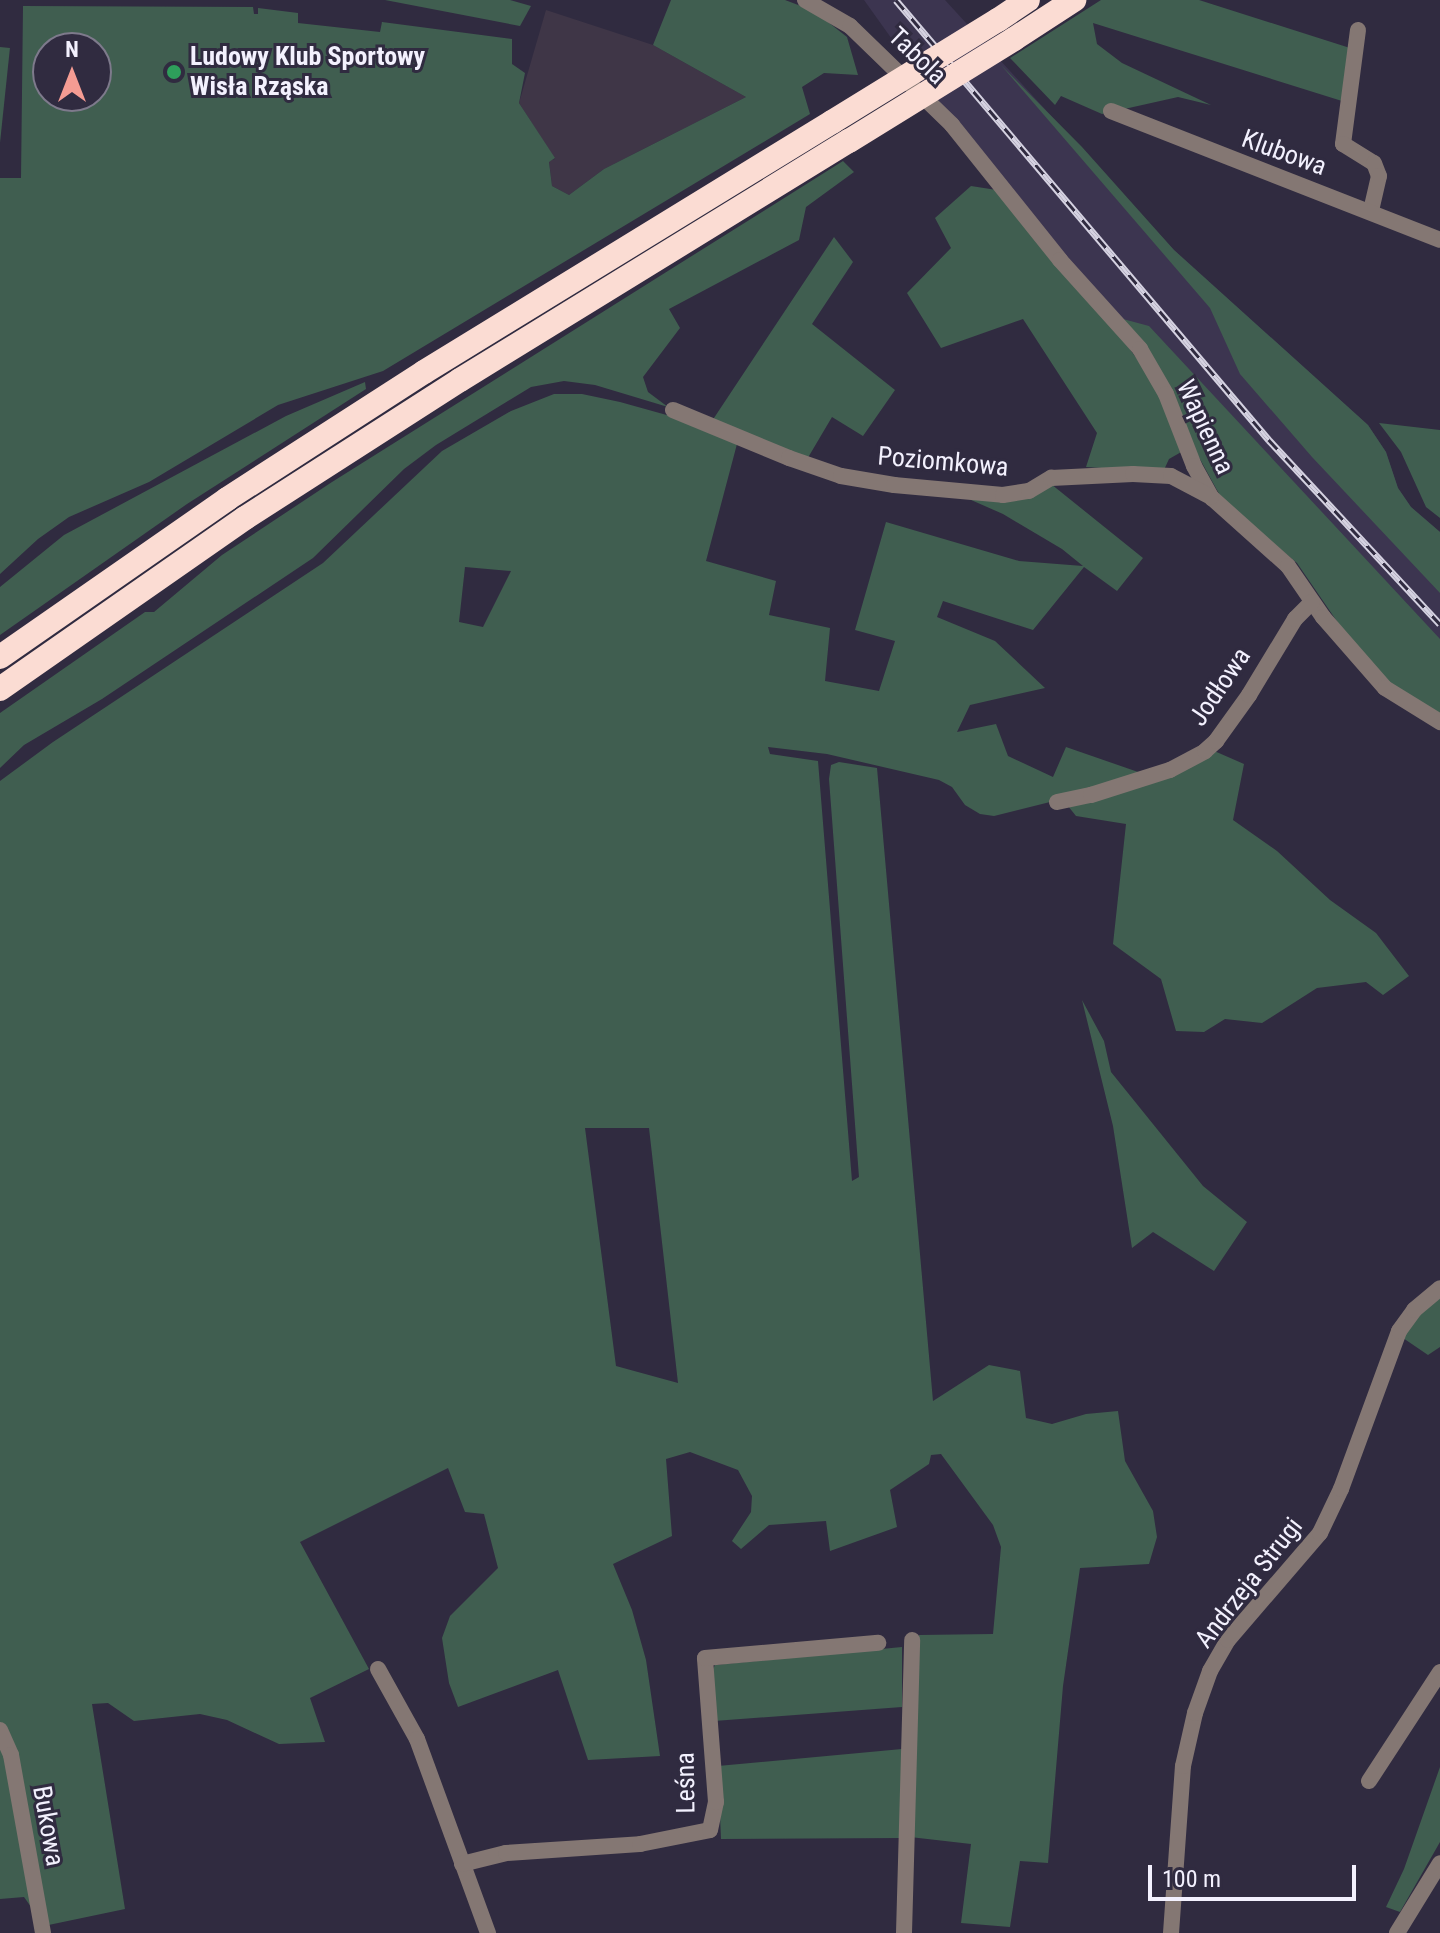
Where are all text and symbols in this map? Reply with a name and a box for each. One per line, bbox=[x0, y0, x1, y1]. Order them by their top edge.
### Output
street label: Tabola bbox=[881, 21, 953, 91]
north arrow bbox=[32, 32, 112, 112]
text: N bbox=[65, 37, 79, 62]
place label: Ludowy Klub Sportowy Wisła Rząska bbox=[190, 41, 425, 102]
marker: Ludowy Klub Sportowy Wisła Rząska bbox=[165, 63, 183, 81]
street label: Klubowa bbox=[1237, 123, 1331, 183]
street label: Wapienna bbox=[1170, 375, 1240, 479]
street label: Poziomkowa bbox=[876, 441, 1010, 483]
street label: Jodłowa bbox=[1183, 642, 1257, 732]
street label: Andrzeja Strugi bbox=[1189, 1512, 1309, 1654]
street label: Leśna bbox=[670, 1752, 702, 1814]
street label: Bukowa bbox=[26, 1783, 70, 1869]
scale bar bbox=[1152, 1849, 1360, 1899]
text: 100 m bbox=[1162, 1865, 1221, 1893]

